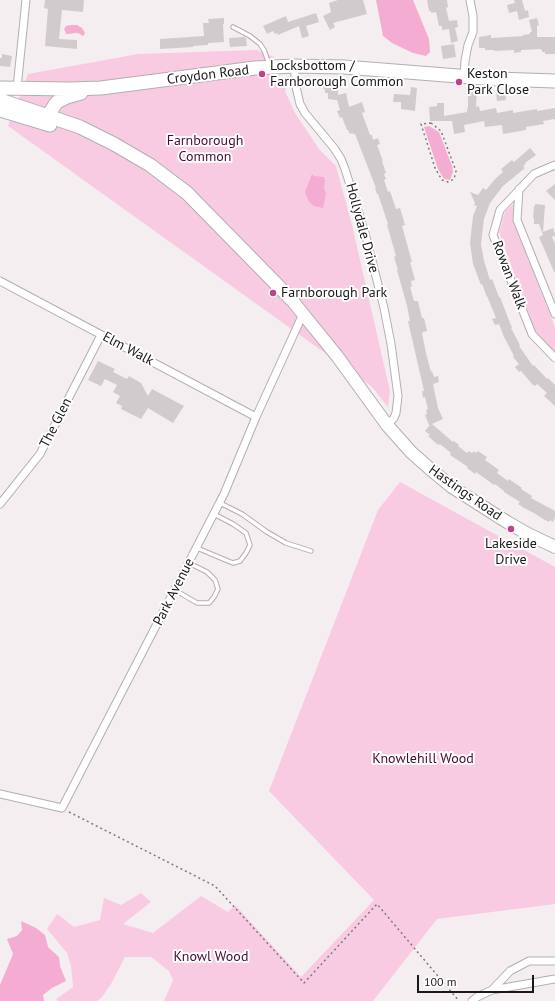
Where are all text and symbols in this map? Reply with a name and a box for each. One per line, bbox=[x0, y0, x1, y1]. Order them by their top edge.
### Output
place label: Locksbottom / Farnborough Common bbox=[270, 58, 403, 90]
street label: Croydon Road bbox=[166, 62, 250, 88]
place label: Keston Park Close bbox=[467, 66, 529, 98]
marker: Locksbottom / Farnborough Common bbox=[257, 69, 267, 79]
marker: Keston Park Close bbox=[454, 77, 464, 87]
park label: Farnborough Common bbox=[167, 133, 243, 166]
street label: Hollydale Drive bbox=[342, 181, 382, 275]
street label: Rowan Walk bbox=[488, 238, 530, 312]
place label: Farnborough Park bbox=[281, 285, 387, 301]
marker: Farnborough Park bbox=[268, 288, 278, 298]
street label: Elm Walk bbox=[100, 329, 156, 369]
street label: The Glen bbox=[36, 395, 76, 451]
street label: Hastings Road bbox=[425, 462, 505, 524]
marker: Lakeside Drive bbox=[506, 524, 516, 534]
place label: Lakeside Drive bbox=[485, 536, 537, 568]
street label: Park Avenue bbox=[150, 556, 198, 628]
park label: Knowlehill Wood bbox=[372, 751, 474, 767]
park label: Knowl Wood bbox=[174, 949, 248, 965]
scale bar bbox=[419, 967, 536, 993]
text: 100 m bbox=[424, 974, 457, 989]

